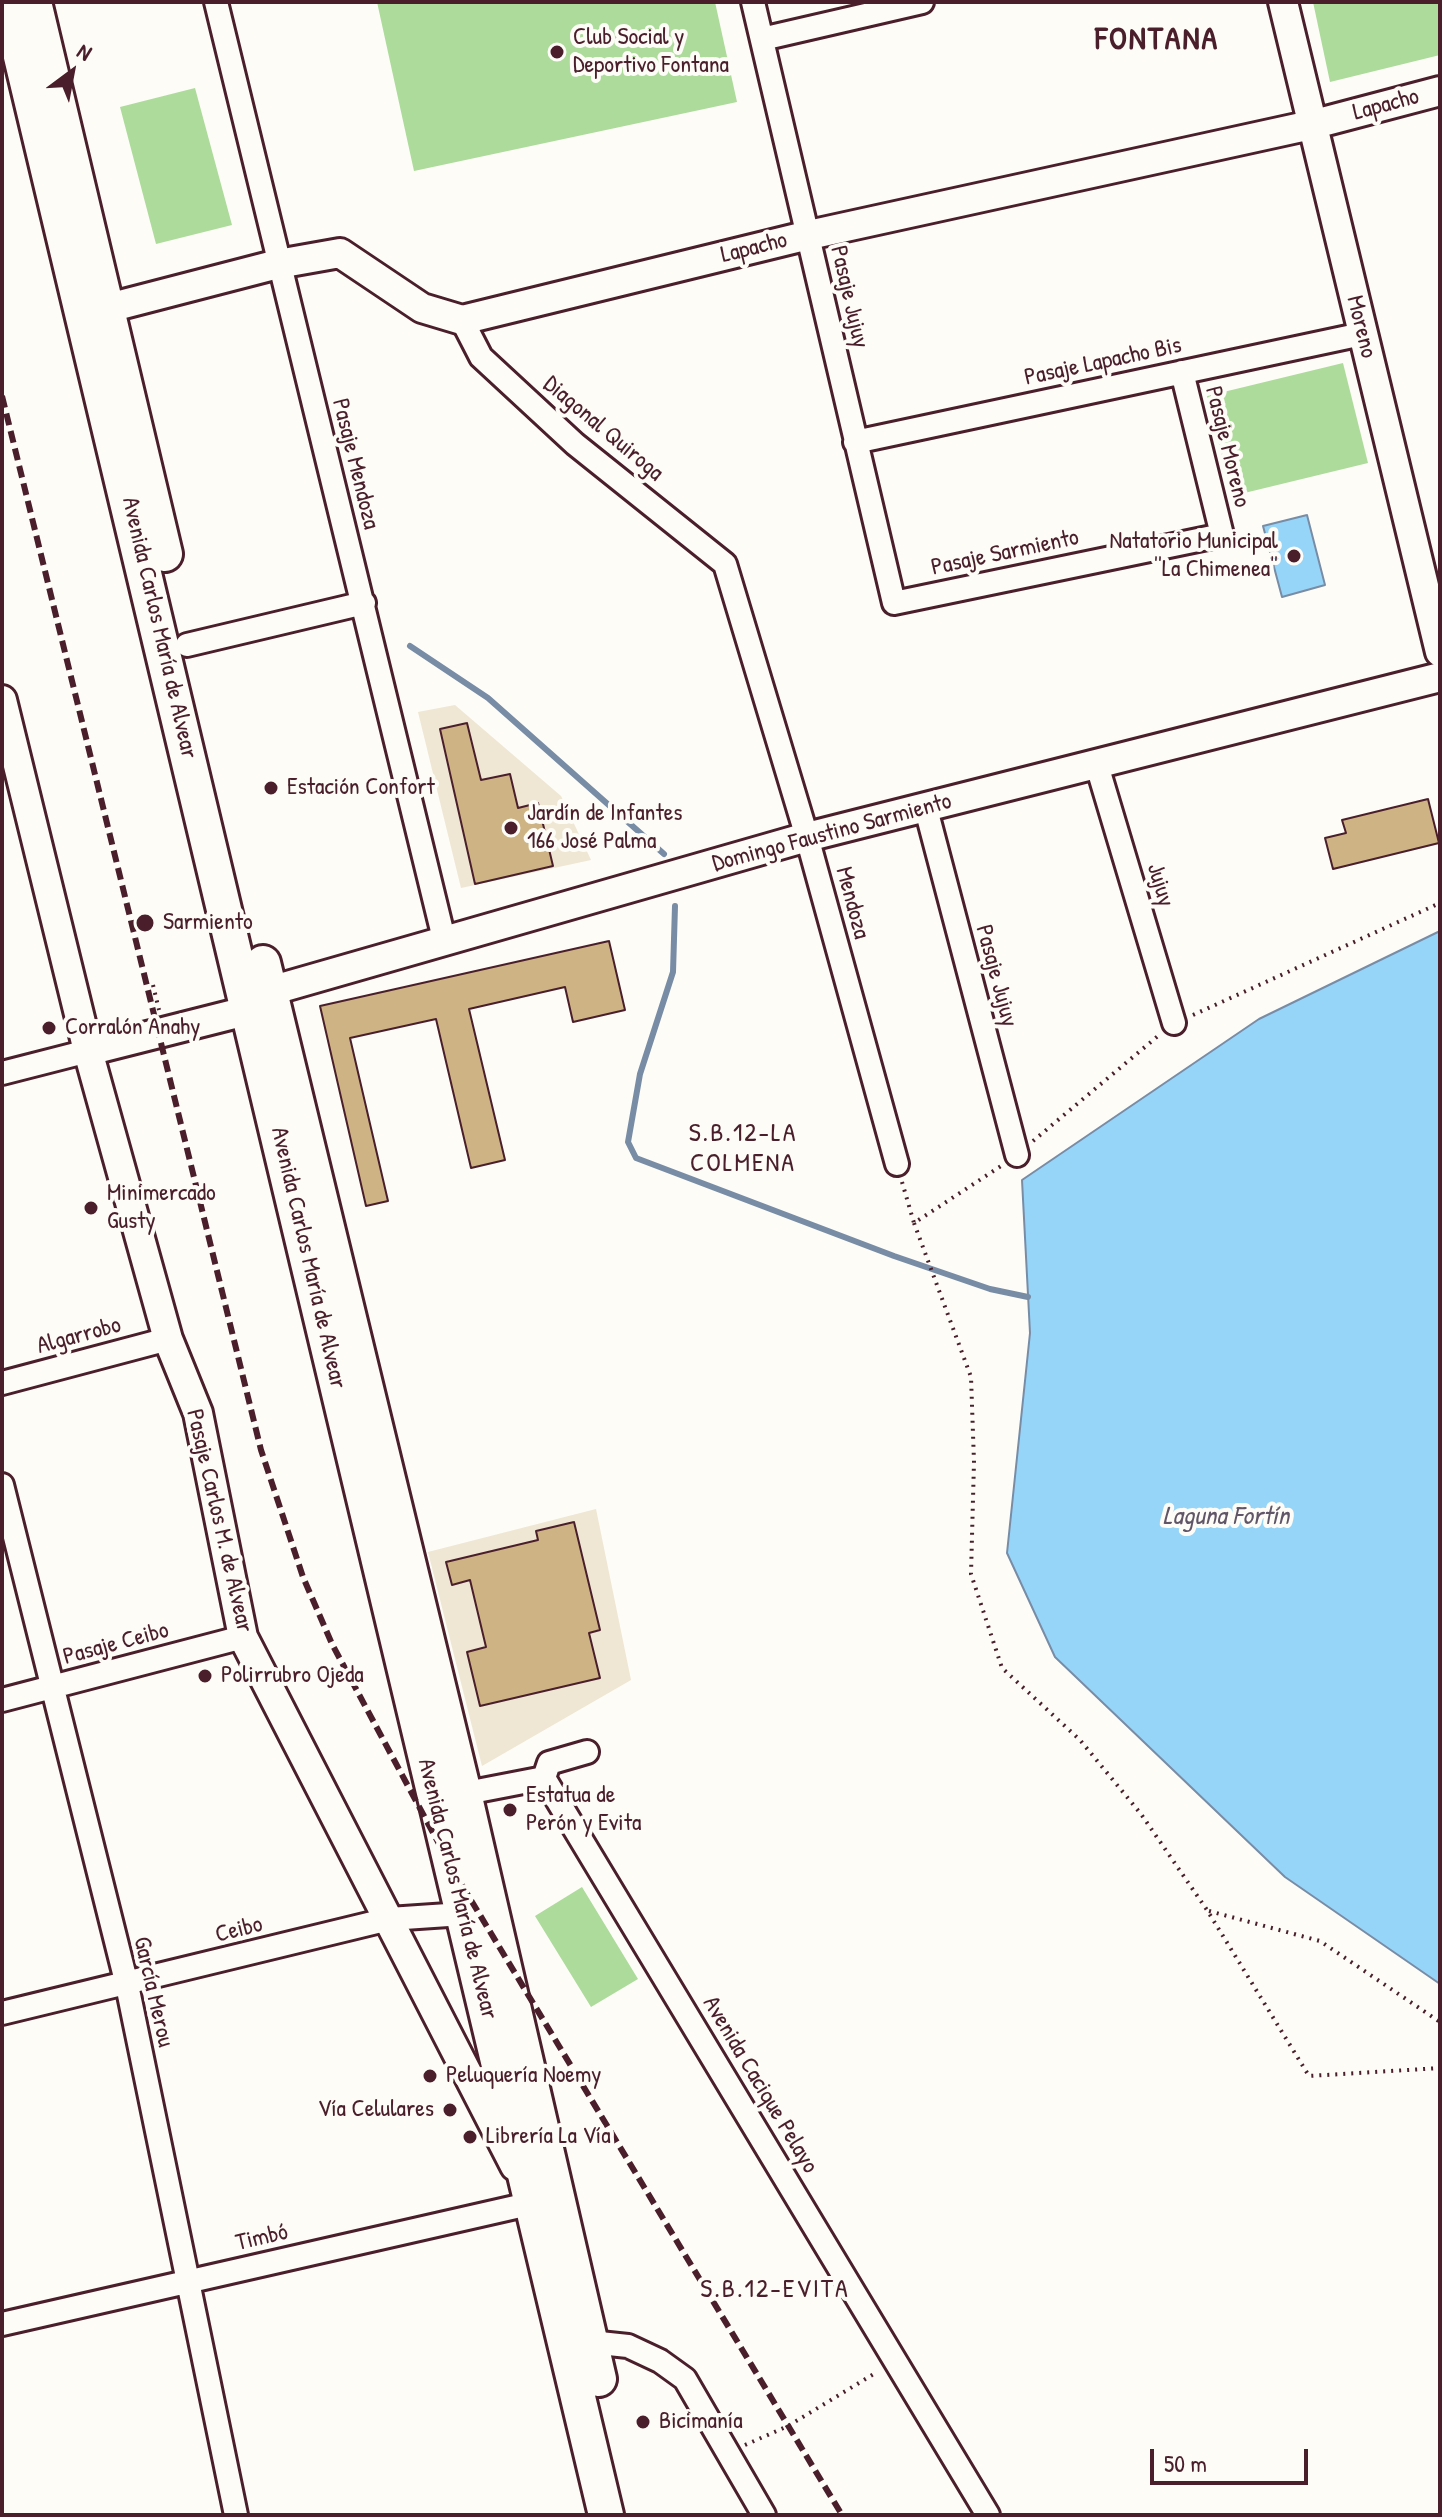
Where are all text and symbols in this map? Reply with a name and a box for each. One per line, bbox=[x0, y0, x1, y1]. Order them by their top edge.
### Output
district label: FONTANA bbox=[1095, 21, 1219, 59]
place label: Club Social y Deportivo Fontana bbox=[573, 24, 729, 80]
north arrow bbox=[32, 32, 112, 112]
text: N bbox=[72, 36, 98, 67]
marker: Club Social y Deportivo Fontana bbox=[548, 43, 566, 61]
street label: Lapacho bbox=[1350, 82, 1422, 128]
street label: Lapacho bbox=[718, 226, 790, 270]
street label: Pasaje Jujuy bbox=[823, 243, 875, 351]
street label: Moreno bbox=[1339, 293, 1383, 361]
street label: Pasaje Lapacho Bis bbox=[1022, 331, 1184, 393]
street label: Diagonal Quiroga bbox=[537, 370, 669, 488]
street label: Pasaje Moreno bbox=[1198, 384, 1256, 510]
street label: Pasaje Mendoza bbox=[325, 396, 385, 532]
street label: Avenida Carlos María de Alvear bbox=[115, 494, 203, 762]
street label: Pasaje Sarmiento bbox=[929, 523, 1081, 583]
place label: Natatorio Municipal ''La Chimenea'' bbox=[1110, 528, 1278, 584]
marker: Natatorio Municipal ''La Chimenea'' bbox=[1285, 547, 1303, 565]
place label: Estación Confort bbox=[287, 774, 435, 802]
marker: Estación Confort bbox=[262, 779, 280, 797]
street label: Domingo Faustino Sarmiento bbox=[709, 787, 955, 879]
place label: Jardín de Infantes 166 José Palma bbox=[527, 800, 682, 856]
marker: Jardín de Infantes 166 José Palma bbox=[502, 819, 520, 837]
street label: Jujuy bbox=[1140, 860, 1180, 910]
street label: Mendoza bbox=[829, 864, 875, 942]
place label: Sarmiento bbox=[163, 909, 253, 937]
marker: Sarmiento bbox=[134, 912, 156, 934]
street label: Pasaje Jujuy bbox=[969, 922, 1023, 1030]
place label: Corralón Anahy bbox=[65, 1014, 200, 1042]
marker: Corralón Anahy bbox=[40, 1019, 58, 1037]
district label: S.B.12-LA COLMENA bbox=[689, 1118, 797, 1180]
street label: Avenida Carlos María de Alvear bbox=[264, 1124, 352, 1392]
place label: Minimercado Gusty bbox=[107, 1180, 216, 1236]
marker: Minimercado Gusty bbox=[82, 1199, 100, 1217]
street label: Algarrobo bbox=[34, 1311, 124, 1361]
street label: Pasaje Carlos M. de Alvear bbox=[179, 1407, 259, 1635]
water label: Laguna Fortín bbox=[1163, 1501, 1289, 1533]
street label: Pasaje Ceibo bbox=[60, 1616, 172, 1672]
place label: Polirrubro Ojeda bbox=[221, 1662, 364, 1690]
marker: Polirrubro Ojeda bbox=[196, 1667, 214, 1685]
street label: Avenida Carlos María de Alvear bbox=[411, 1756, 503, 2022]
place label: Estatua de Perón y Evita bbox=[526, 1782, 641, 1838]
marker: Estatua de Perón y Evita bbox=[501, 1801, 519, 1819]
street label: Ceibo bbox=[212, 1910, 266, 1950]
street label: García Merou bbox=[126, 1934, 180, 2050]
street label: Avenida Cacique Pelayo bbox=[696, 1991, 824, 2179]
place label: Peluquería Noemy bbox=[446, 2062, 601, 2090]
marker: Peluquería Noemy bbox=[421, 2067, 439, 2085]
place label: Vía Celulares bbox=[318, 2096, 434, 2124]
marker: Vía Celulares bbox=[441, 2101, 459, 2119]
place label: Librería La Vía bbox=[486, 2123, 611, 2151]
marker: Librería La Vía bbox=[461, 2128, 479, 2146]
street label: Timbó bbox=[233, 2218, 291, 2258]
district label: S.B.12-EVITA bbox=[700, 2274, 850, 2306]
place label: Bicimanía bbox=[659, 2408, 743, 2436]
marker: Bicimanía bbox=[634, 2413, 652, 2431]
scale bar bbox=[1154, 2433, 1312, 2483]
text: 50 m bbox=[1164, 2447, 1207, 2479]

